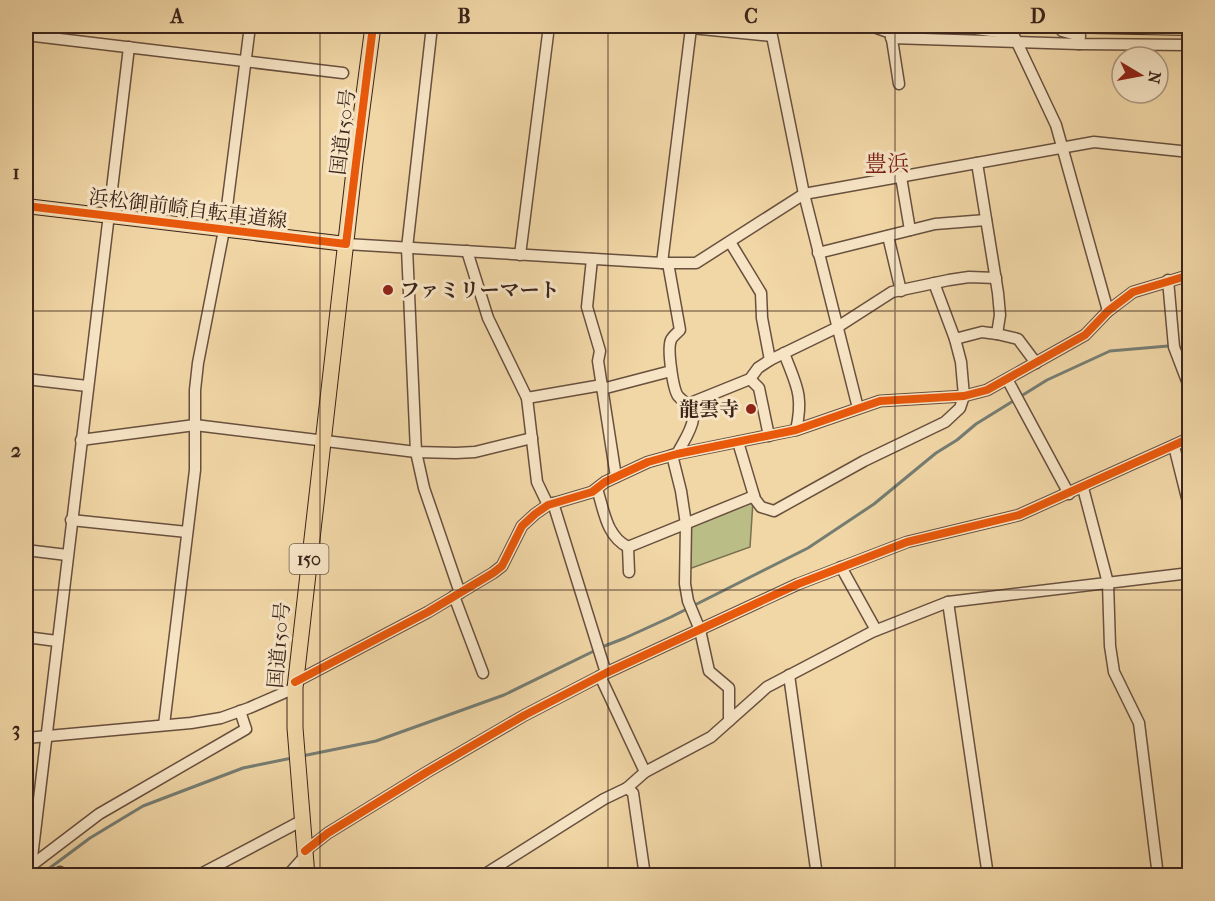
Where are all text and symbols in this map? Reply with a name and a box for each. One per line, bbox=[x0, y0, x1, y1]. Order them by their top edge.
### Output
text: A bbox=[169, 5, 185, 28]
text: B bbox=[457, 5, 471, 28]
text: C bbox=[744, 5, 758, 28]
text: D bbox=[1030, 5, 1046, 28]
north arrow bbox=[1110, 45, 1170, 105]
text: N bbox=[1144, 70, 1165, 86]
street label: 国道150号 bbox=[326, 88, 360, 176]
district label: 豊浜 bbox=[865, 151, 909, 177]
text: 1 bbox=[12, 161, 20, 184]
street label: 浜松御前崎自転車道線 bbox=[87, 185, 289, 233]
place label: ファミリーマート bbox=[400, 279, 560, 302]
marker: ファミリーマート bbox=[381, 283, 395, 297]
place label: 龍雲寺 bbox=[679, 398, 739, 421]
marker: 龍雲寺 bbox=[744, 402, 758, 416]
text: 2 bbox=[11, 439, 21, 462]
road number: 150 bbox=[290, 544, 328, 574]
street label: 国道150号 bbox=[264, 601, 294, 689]
text: 3 bbox=[12, 718, 20, 741]

